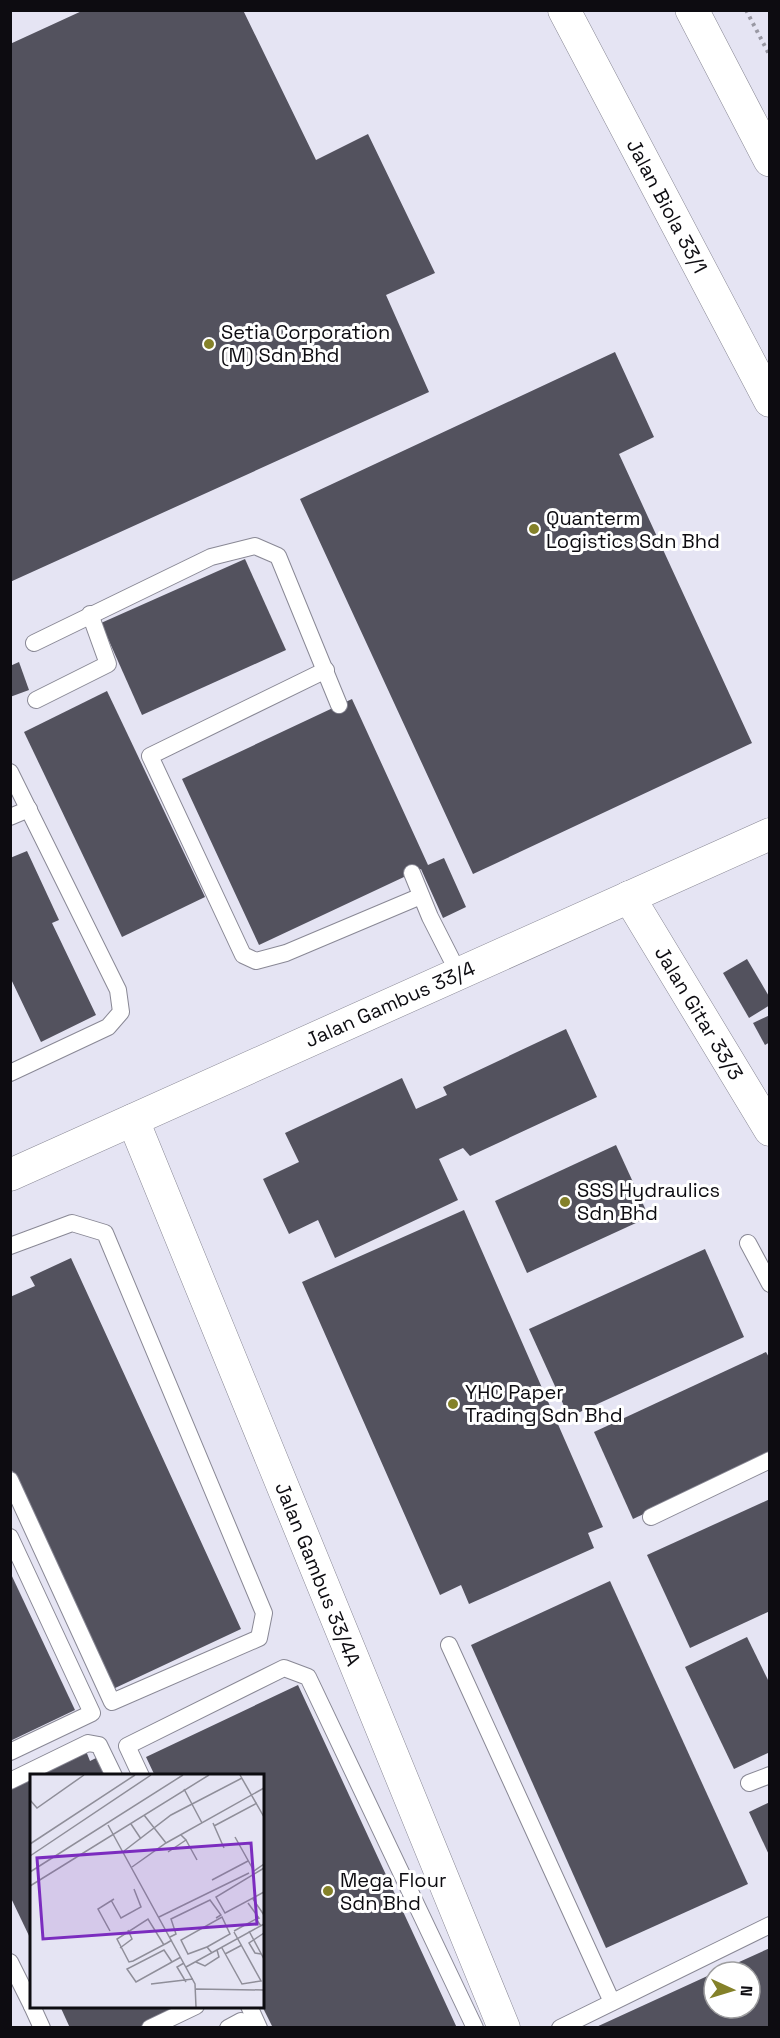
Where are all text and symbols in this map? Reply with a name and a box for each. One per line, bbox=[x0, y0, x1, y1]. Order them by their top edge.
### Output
street label: Jalan Biola 33/1 bbox=[621, 134, 713, 278]
place label: Setia Corporation (M) Sdn Bhd bbox=[221, 319, 390, 368]
marker: Setia Corporation (M) Sdn Bhd bbox=[202, 337, 216, 351]
place label: Quanterm Logistics Sdn Bhd bbox=[546, 505, 720, 554]
marker: Quanterm Logistics Sdn Bhd bbox=[527, 522, 541, 536]
street label: Jalan Gitar 33/3 bbox=[649, 941, 749, 1085]
street label: Jalan Gambus 33/4 bbox=[301, 955, 479, 1053]
place label: SSS Hydraulics Sdn Bhd bbox=[577, 1177, 720, 1226]
marker: SSS Hydraulics Sdn Bhd bbox=[558, 1195, 572, 1209]
place label: YHC Paper Trading Sdn Bhd bbox=[465, 1379, 623, 1428]
marker: YHC Paper Trading Sdn Bhd bbox=[446, 1397, 460, 1411]
street label: Jalan Gambus 33/4A bbox=[269, 1478, 367, 1670]
inset map bbox=[30, 1774, 264, 2008]
place label: Mega Flour Sdn Bhd bbox=[340, 1867, 446, 1916]
marker: Mega Flour Sdn Bhd bbox=[321, 1884, 335, 1898]
north arrow bbox=[702, 1960, 762, 2020]
text: N bbox=[736, 1985, 757, 1997]

